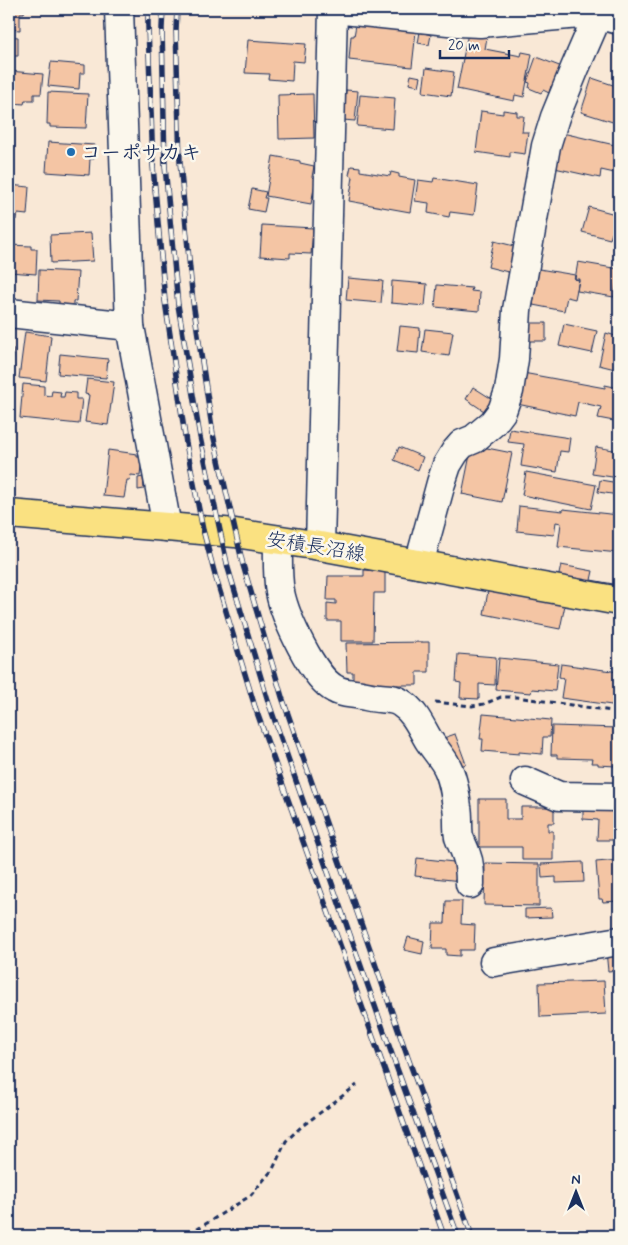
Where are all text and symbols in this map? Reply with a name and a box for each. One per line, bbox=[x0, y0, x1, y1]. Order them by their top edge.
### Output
scale bar bbox=[440, 28, 509, 60]
text: 20 m bbox=[448, 36, 480, 56]
place label: コーポサカキ bbox=[81, 140, 201, 167]
marker: コーポサカキ bbox=[65, 146, 77, 158]
street label: 安積長沼線 bbox=[264, 526, 367, 569]
north arrow bbox=[550, 1168, 600, 1218]
text: N bbox=[571, 1171, 581, 1189]

